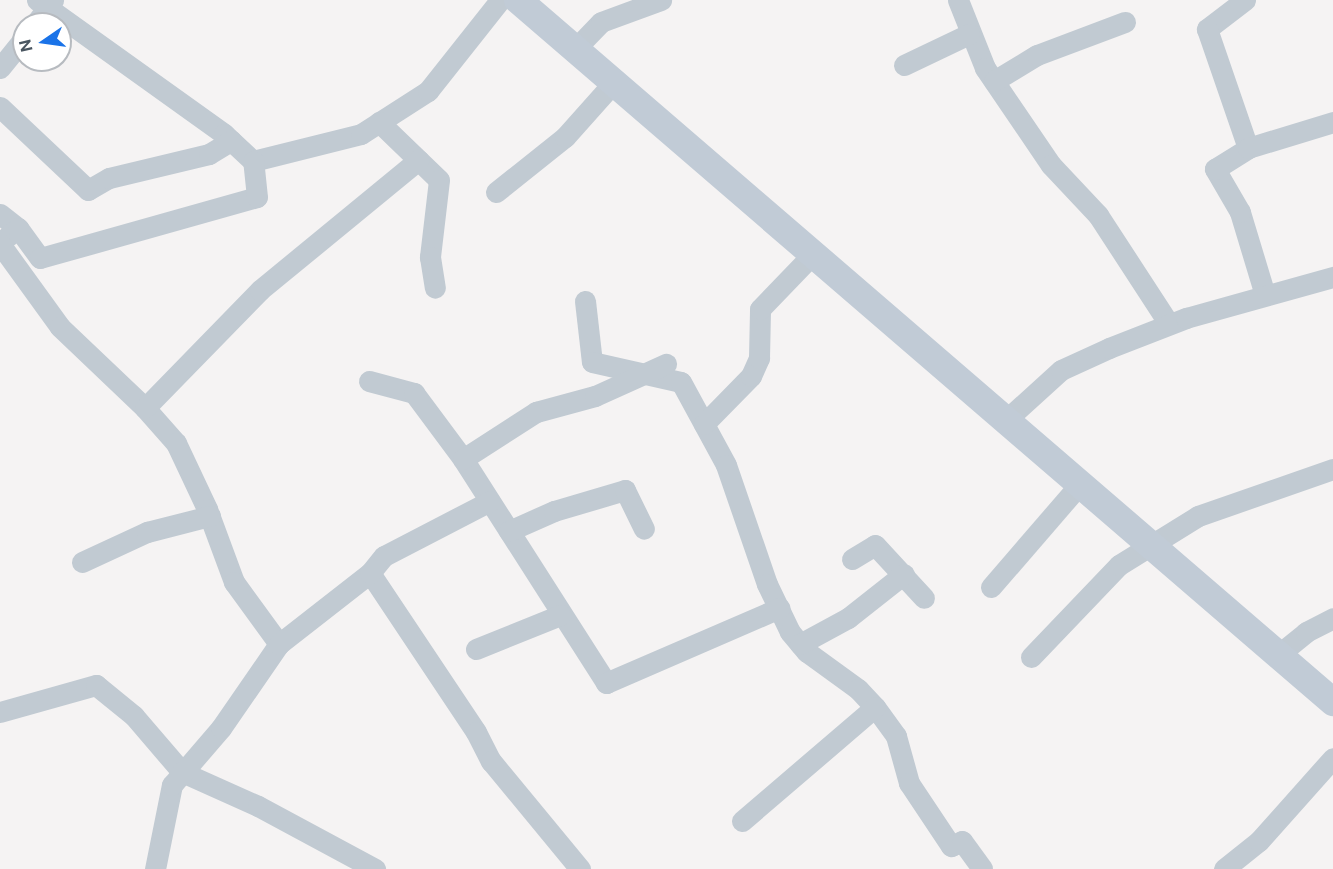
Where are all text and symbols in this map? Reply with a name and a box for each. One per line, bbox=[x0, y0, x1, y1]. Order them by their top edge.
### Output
north arrow bbox=[12, 12, 72, 72]
text: N bbox=[15, 37, 37, 54]

